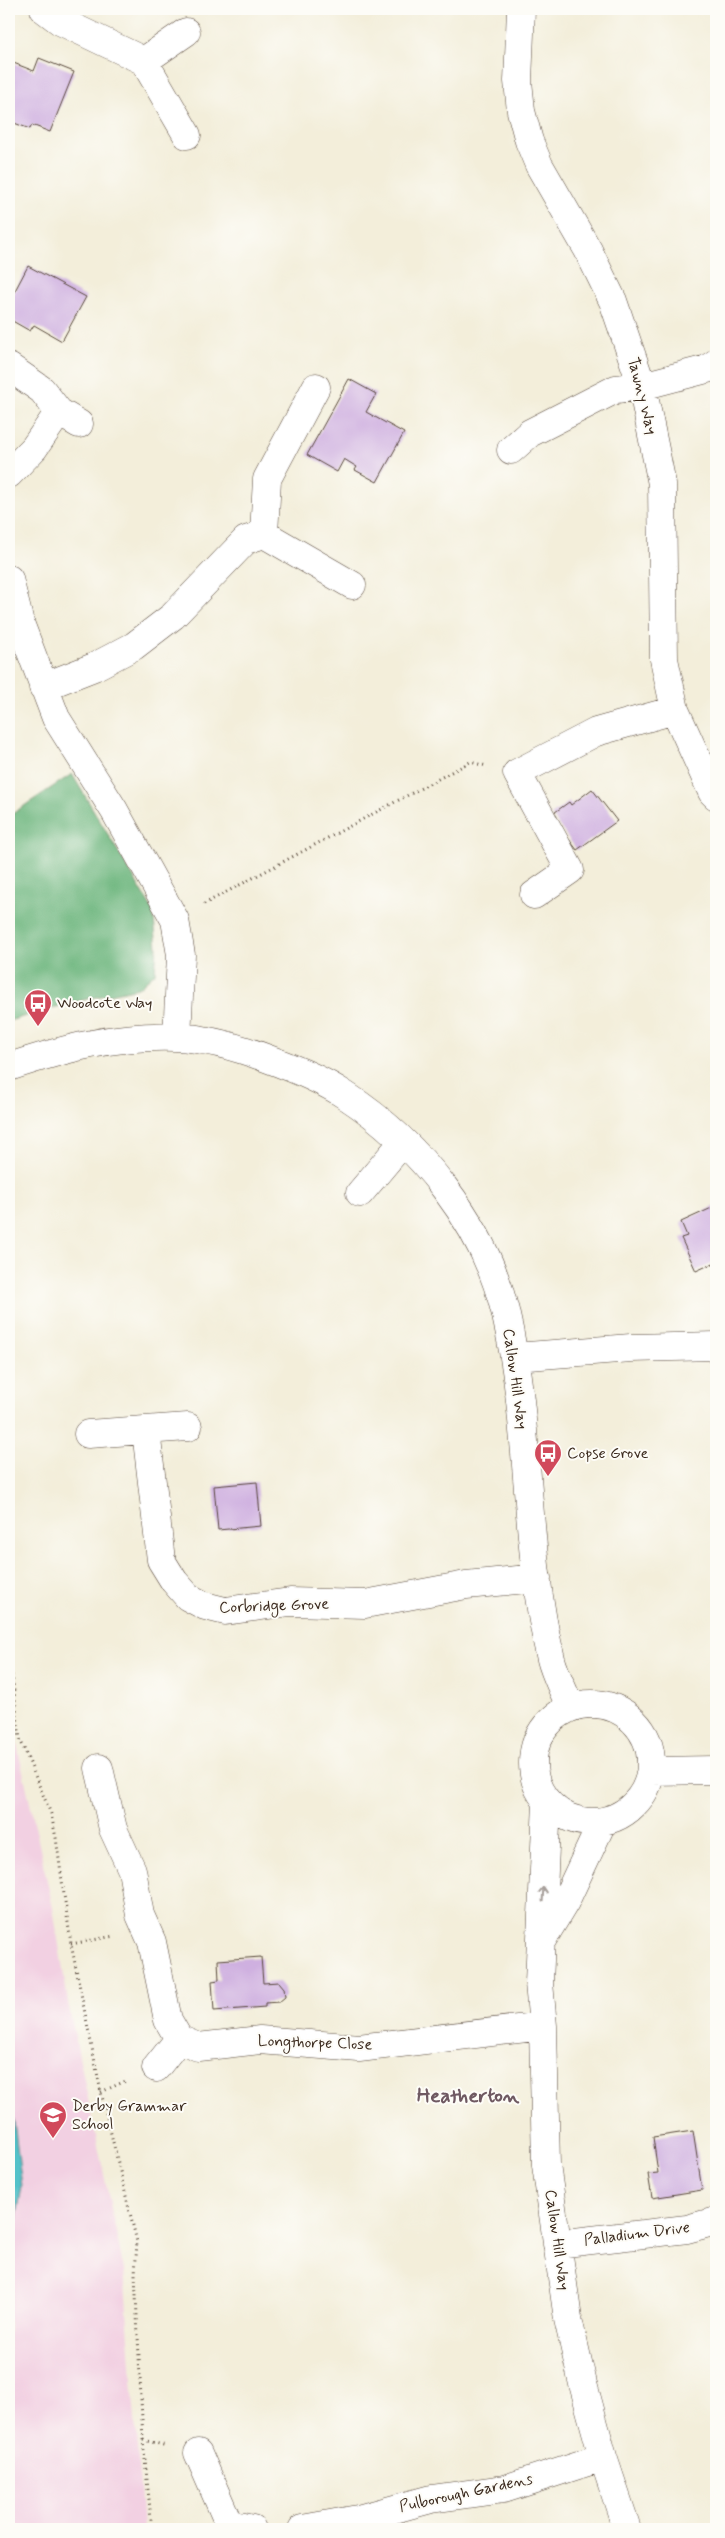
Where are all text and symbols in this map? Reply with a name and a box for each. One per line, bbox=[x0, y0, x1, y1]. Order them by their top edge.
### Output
street label: Tawny Way bbox=[622, 355, 662, 437]
bus stop icon: Woodcote Way bbox=[23, 988, 53, 1027]
place label: Woodcote Way bbox=[57, 993, 152, 1014]
street label: Callow Hill Way bbox=[498, 1327, 532, 1431]
bus stop icon: Copse Grove bbox=[533, 1438, 563, 1477]
place label: Copse Grove bbox=[567, 1443, 648, 1464]
street label: Corbridge Grove bbox=[219, 1594, 329, 1619]
one-way arrow bbox=[539, 1886, 548, 1902]
street label: Longthorpe Close bbox=[257, 2031, 373, 2056]
district label: Heatherton bbox=[417, 2082, 520, 2110]
place label: Derby Grammar School bbox=[72, 2096, 187, 2135]
school or university icon: Derby Grammar School bbox=[38, 2100, 68, 2139]
street label: Callow Hill Way bbox=[540, 2188, 574, 2292]
street label: Palladium Drive bbox=[583, 2217, 691, 2251]
street label: Pulborough Gardens bbox=[397, 2469, 535, 2517]

